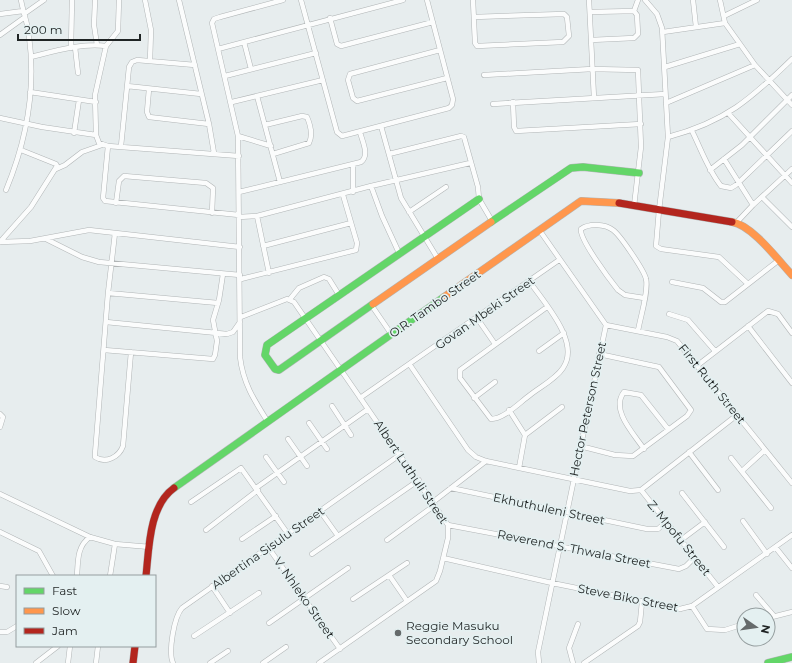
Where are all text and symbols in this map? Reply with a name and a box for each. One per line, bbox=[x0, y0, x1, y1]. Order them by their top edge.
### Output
scale bar bbox=[18, 16, 140, 42]
text: 200 m bbox=[24, 22, 63, 37]
street label: O.R. Tambo Street bbox=[386, 266, 483, 341]
street label: Govan Mbeki Street bbox=[432, 273, 537, 353]
street label: Hector Peterson Street bbox=[566, 340, 609, 478]
street label: First Ruth Street bbox=[676, 341, 749, 427]
street label: Albert Luthuli Street bbox=[371, 417, 452, 527]
street label: Ekhuthuleni Street bbox=[492, 489, 606, 528]
street label: Z. Mpofu Street bbox=[644, 497, 714, 578]
street label: Albertina Sisulu Street bbox=[209, 503, 327, 592]
street label: Reverend S. Thwala Street bbox=[496, 526, 652, 571]
street label: V. Nhleko Street bbox=[271, 554, 338, 641]
legend bbox=[16, 575, 156, 647]
street label: Steve Biko Street bbox=[577, 580, 680, 615]
text: Fast bbox=[52, 583, 77, 598]
text: Slow bbox=[52, 603, 81, 618]
north arrow bbox=[736, 607, 776, 647]
place label: Reggie Masuku Secondary School bbox=[406, 618, 513, 647]
text: Jam bbox=[51, 623, 78, 638]
text: N bbox=[758, 623, 774, 635]
marker: Reggie Masuku Secondary School bbox=[393, 628, 403, 638]

